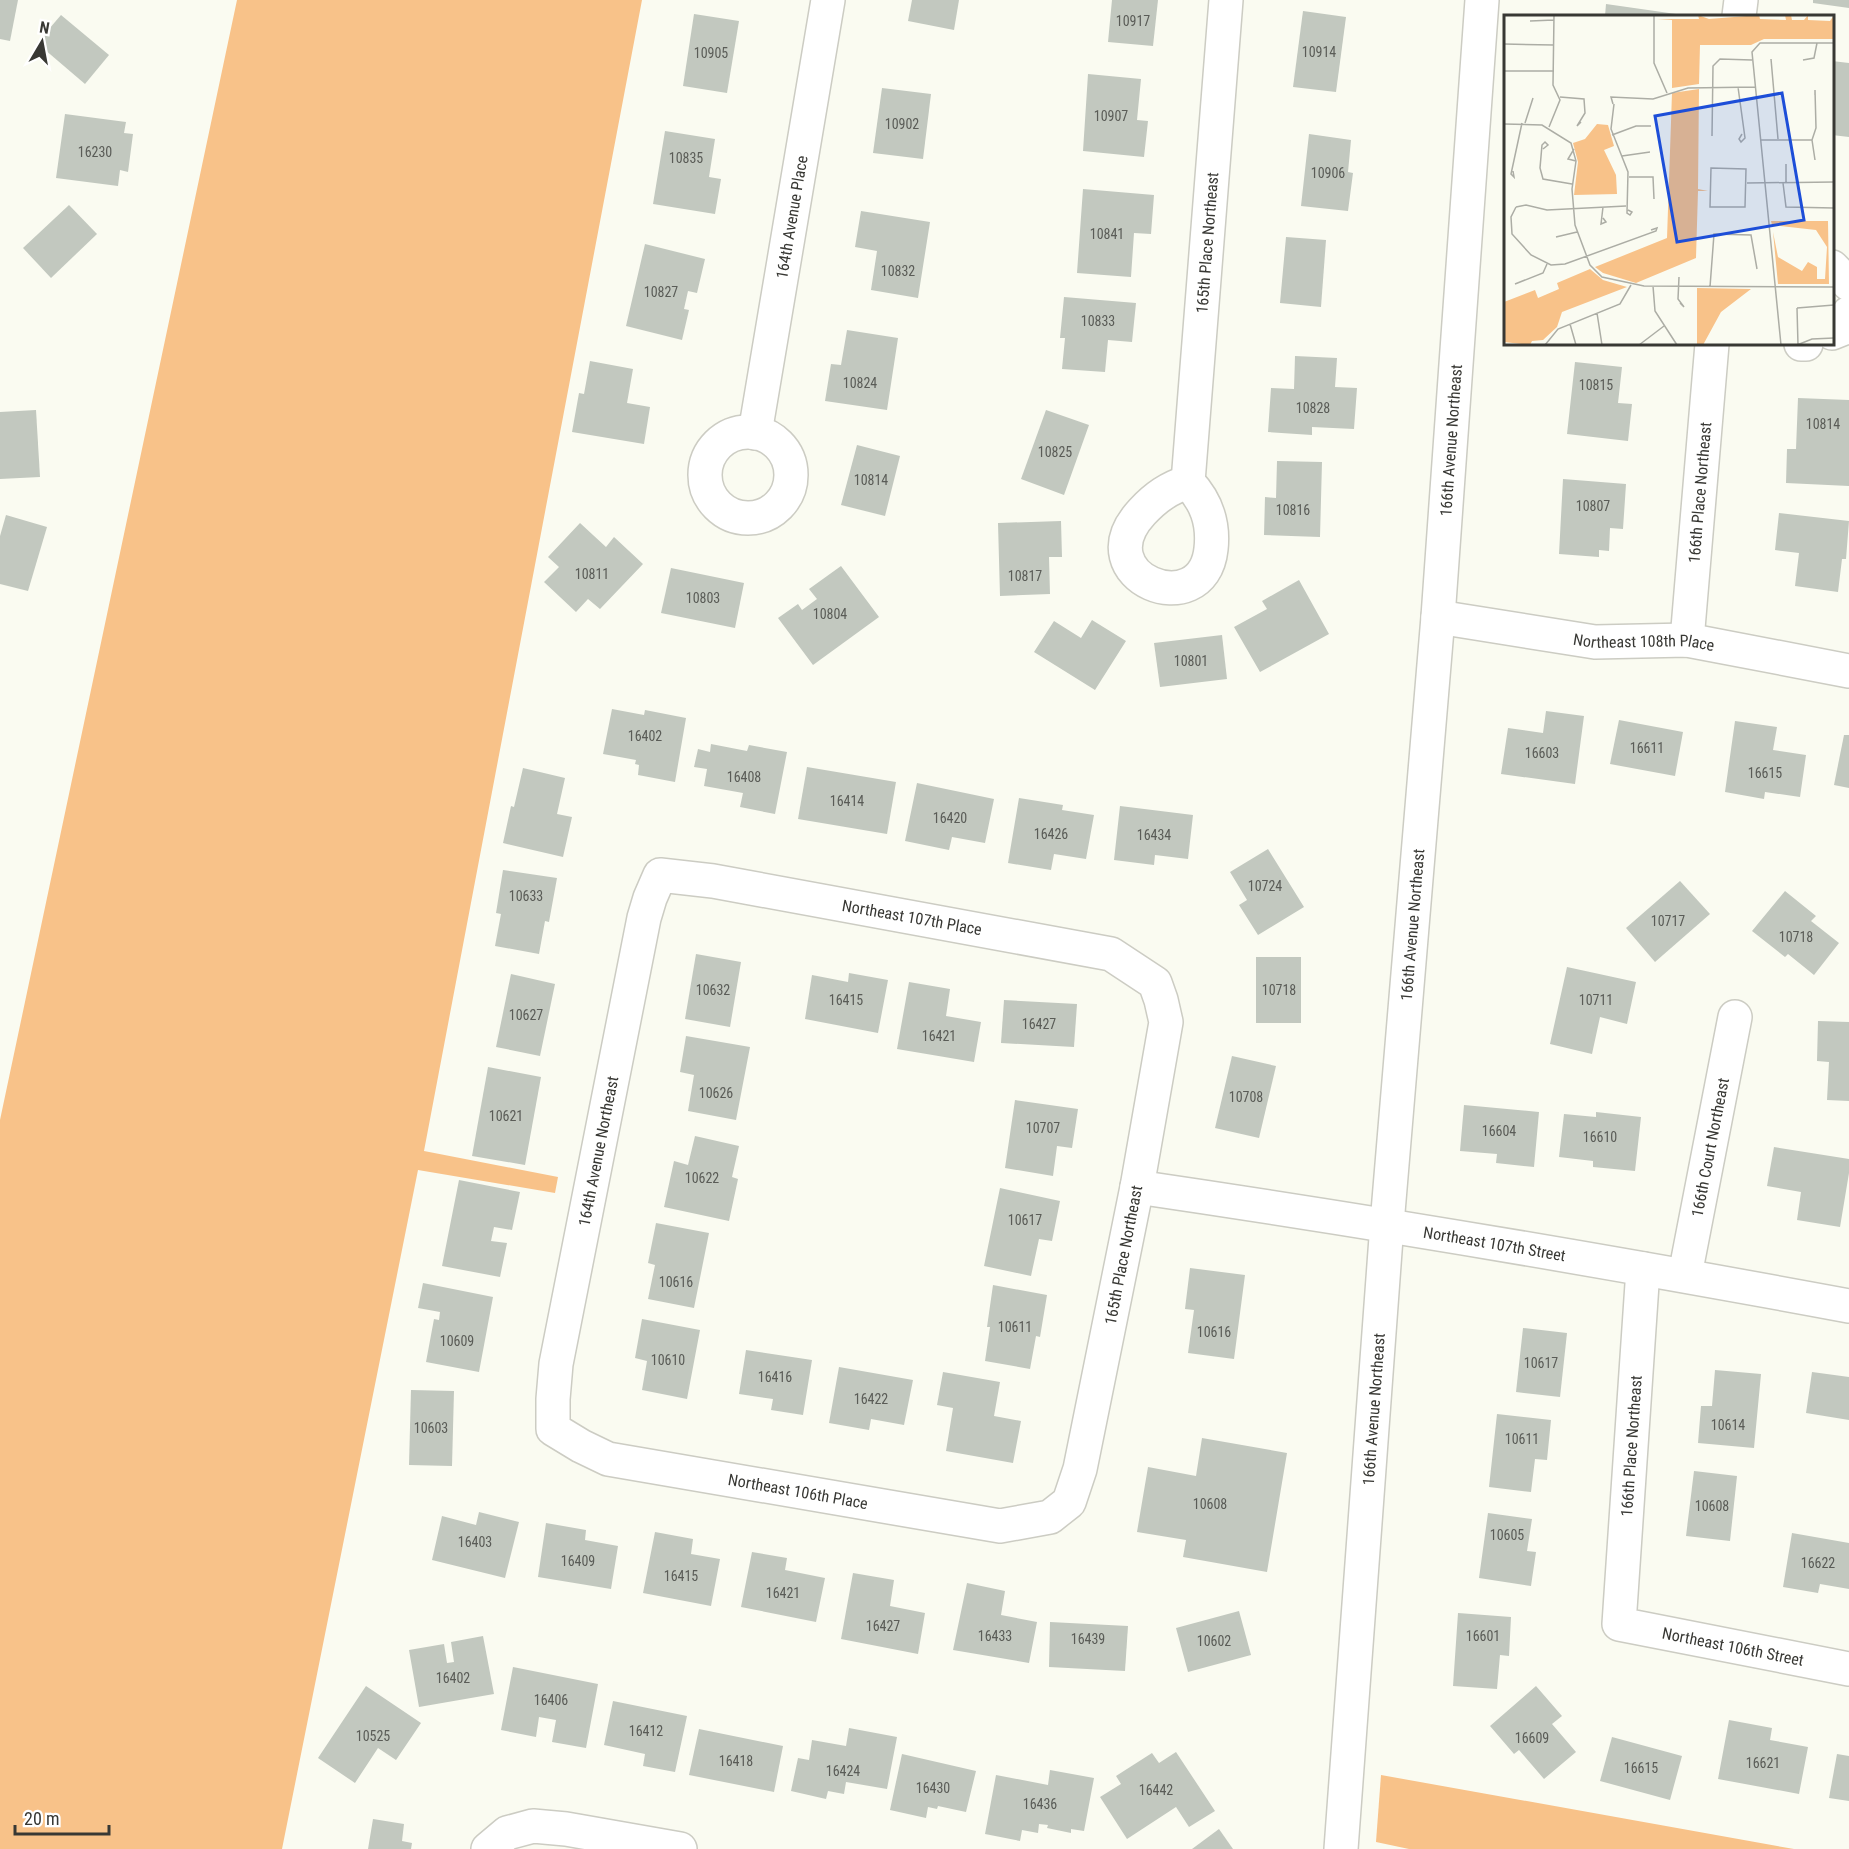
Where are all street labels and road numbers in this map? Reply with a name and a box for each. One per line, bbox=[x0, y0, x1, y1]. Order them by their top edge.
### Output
street label: 164th Avenue Place bbox=[772, 154, 812, 280]
street label: 165th Place Northeast bbox=[1192, 171, 1222, 314]
street label: 166th Avenue Northeast bbox=[1436, 363, 1466, 517]
street label: 166th Place Northeast bbox=[1685, 421, 1715, 564]
street label: Northeast 108th Place bbox=[1572, 630, 1716, 655]
street label: 166th Avenue Northeast bbox=[1397, 848, 1429, 1002]
street label: Northeast 107th Place bbox=[841, 896, 983, 939]
street label: 164th Avenue Northeast bbox=[575, 1074, 622, 1228]
street label: 166th Court Northeast bbox=[1687, 1076, 1733, 1219]
street label: 165th Place Northeast bbox=[1101, 1184, 1146, 1326]
street label: Northeast 107th Street bbox=[1422, 1223, 1567, 1265]
street label: 166th Avenue Northeast bbox=[1359, 1332, 1389, 1486]
street label: 166th Place Northeast bbox=[1617, 1375, 1646, 1517]
street label: Northeast 106th Place bbox=[727, 1470, 869, 1513]
street label: Northeast 106th Street bbox=[1660, 1624, 1806, 1670]

